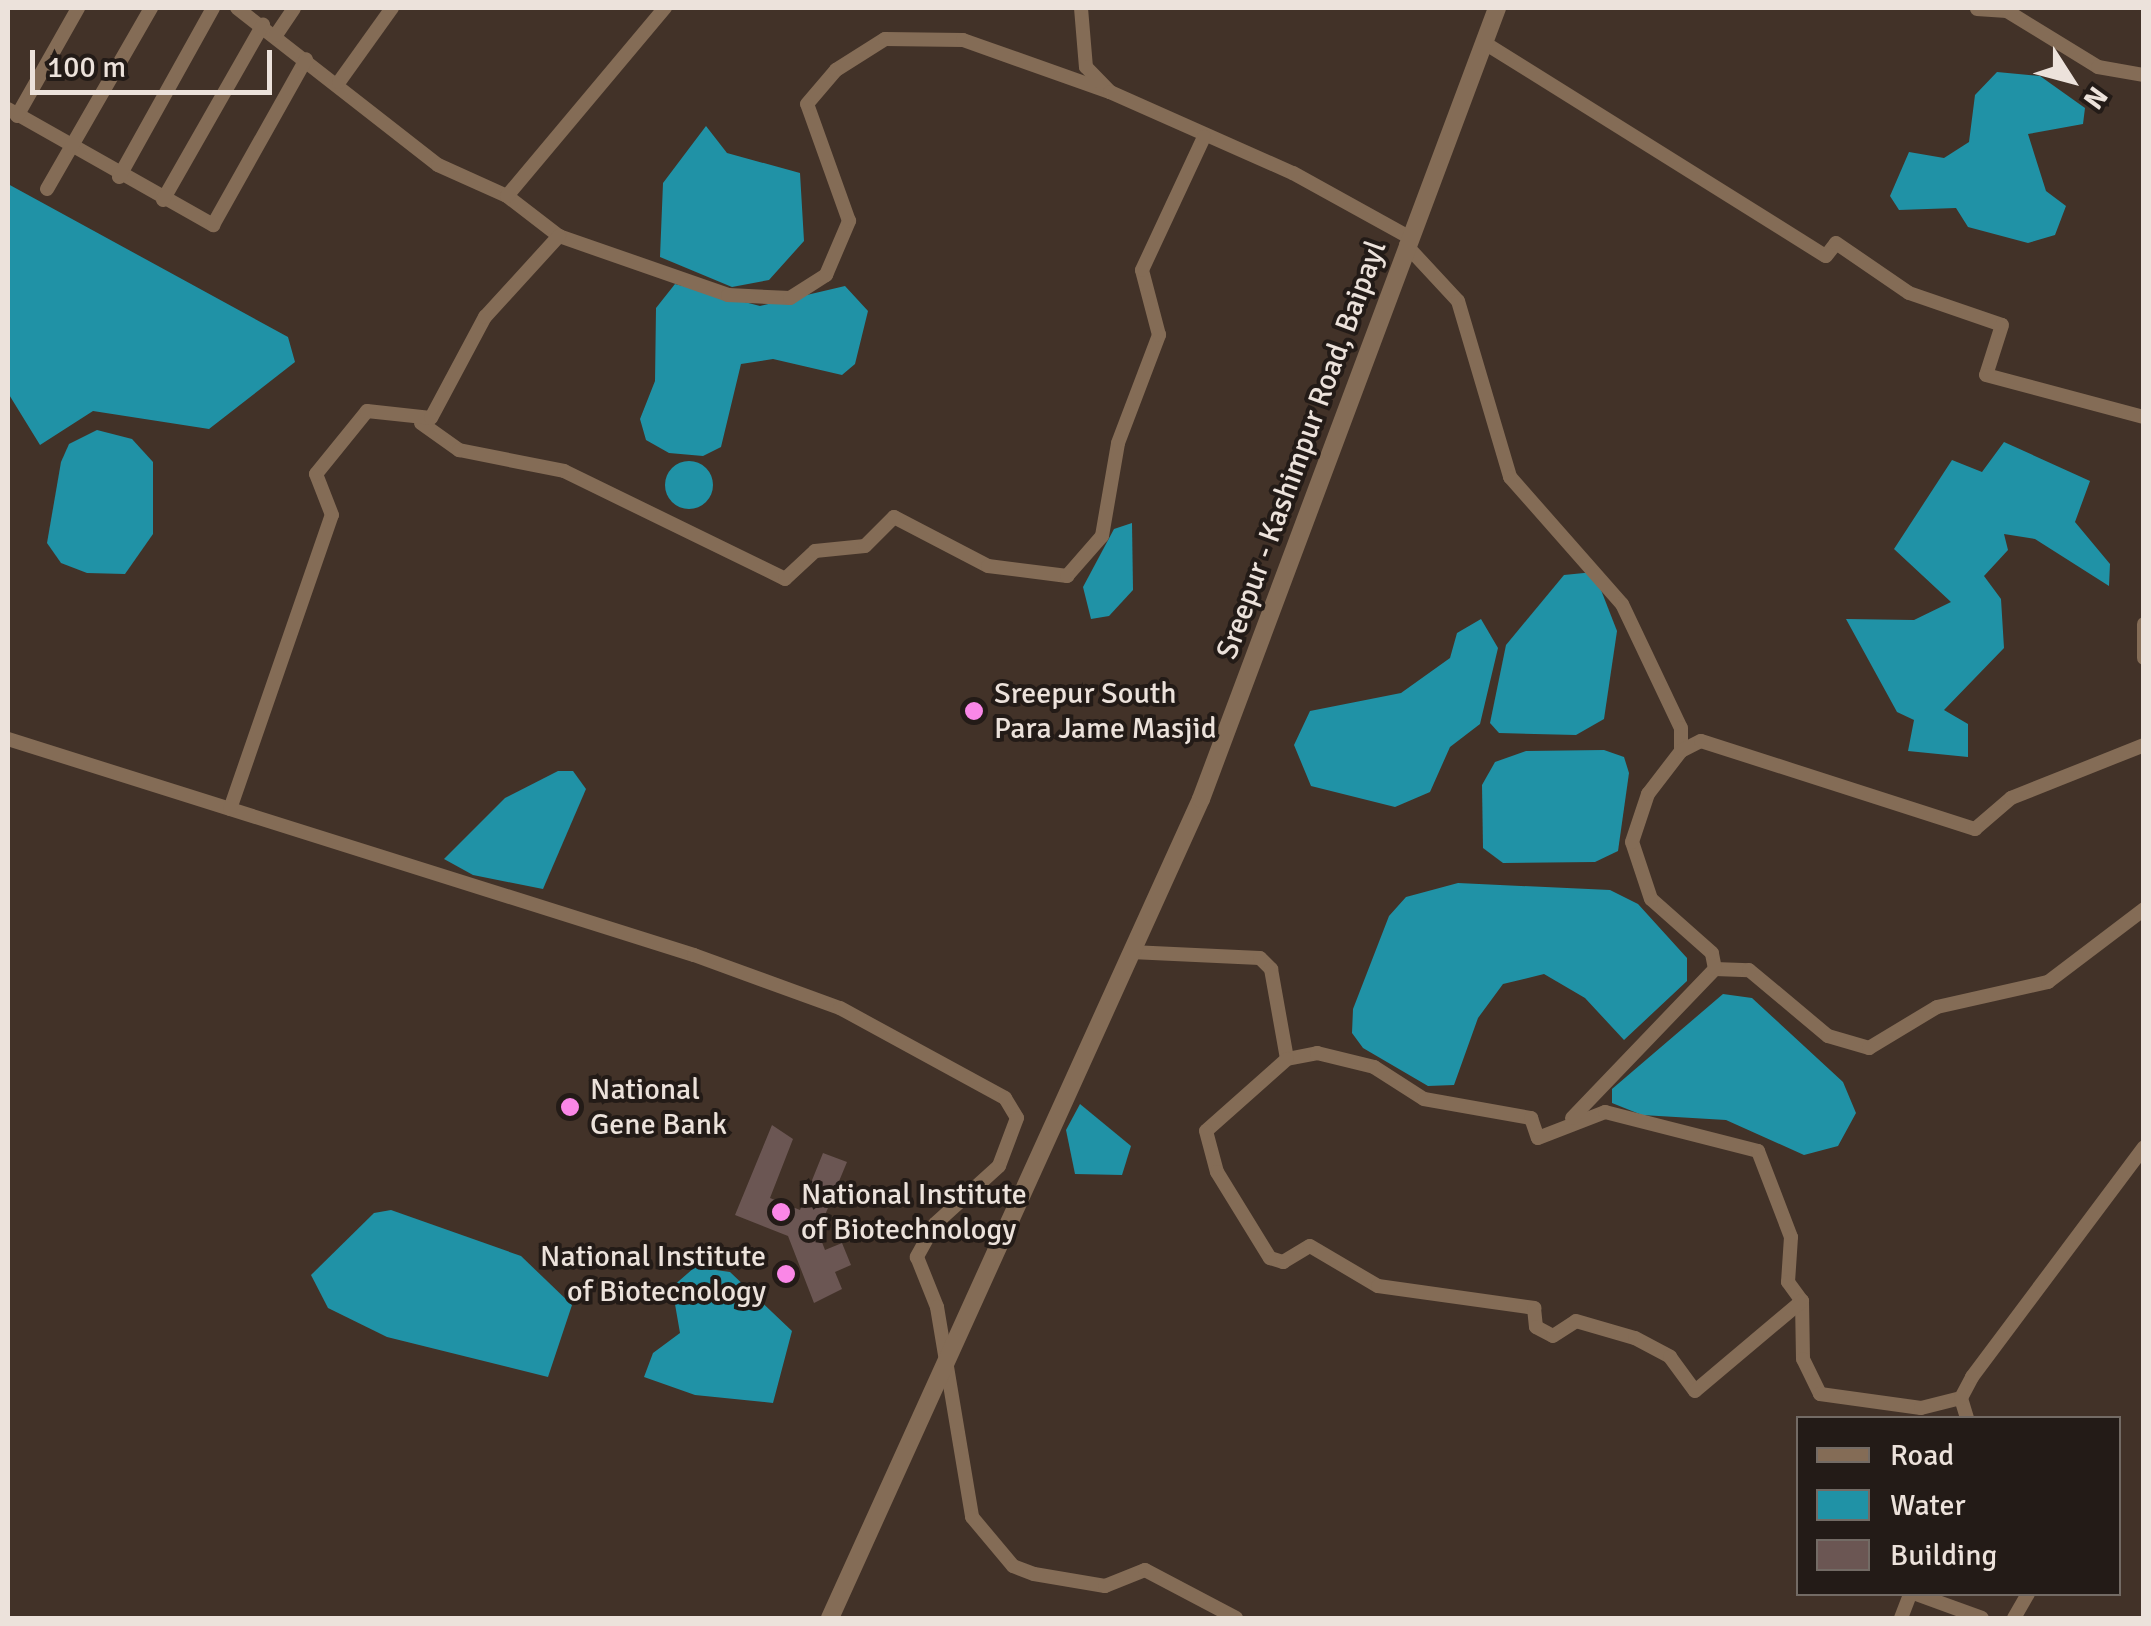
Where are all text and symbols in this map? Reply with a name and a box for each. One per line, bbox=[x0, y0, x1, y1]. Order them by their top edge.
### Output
scale bar bbox=[35, 30, 278, 92]
north arrow bbox=[2021, 30, 2121, 130]
text: 100 m bbox=[47, 49, 126, 86]
text: N bbox=[2076, 80, 2115, 116]
street label: Sreepur - Kashimpur Road, Baipayl bbox=[1209, 236, 1395, 664]
place label: Sreepur South Para Jame Masjid bbox=[994, 676, 1217, 746]
marker: Sreepur South Para Jame Masjid bbox=[963, 700, 985, 722]
place label: National Gene Bank bbox=[590, 1072, 727, 1142]
marker: National Gene Bank bbox=[559, 1096, 581, 1118]
place label: National Institute of Biotechnology bbox=[801, 1177, 1027, 1248]
marker: National Institute of Biotechnology bbox=[770, 1201, 792, 1223]
place label: National Institute of Biotecnology bbox=[540, 1239, 766, 1310]
marker: National Institute of Biotecnology bbox=[775, 1263, 797, 1285]
legend bbox=[1796, 1416, 2121, 1596]
text: Road bbox=[1890, 1437, 1954, 1474]
text: Water bbox=[1890, 1487, 1966, 1524]
text: Building bbox=[1890, 1537, 1997, 1574]

